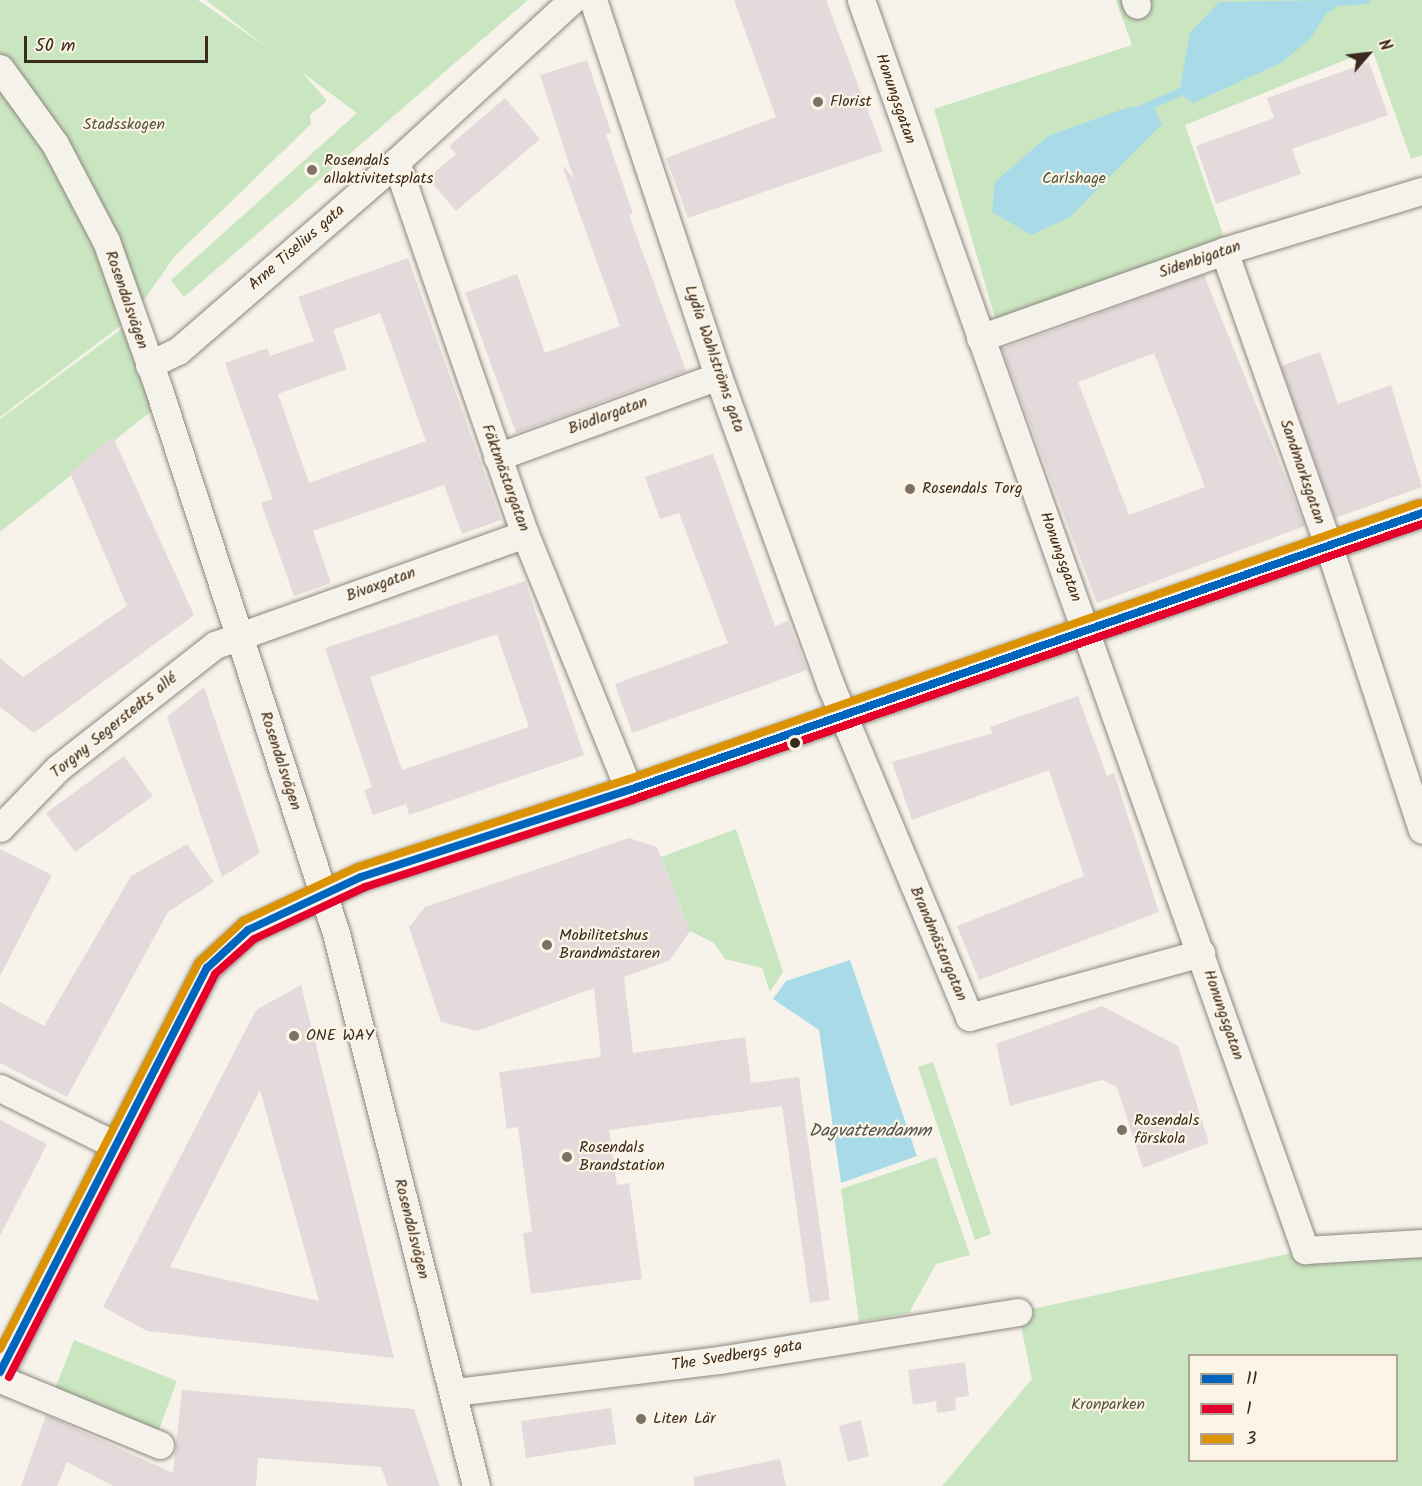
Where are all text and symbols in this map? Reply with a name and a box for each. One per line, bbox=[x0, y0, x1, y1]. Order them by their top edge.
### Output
scale bar bbox=[27, 24, 212, 62]
north arrow bbox=[1338, 24, 1398, 84]
text: 50 m bbox=[35, 32, 75, 61]
text: N bbox=[1371, 35, 1398, 56]
street label: Honungsgatan bbox=[871, 51, 919, 147]
place label: Florist bbox=[830, 92, 872, 112]
marker: Florist bbox=[811, 95, 825, 109]
park label: Stadsskogen bbox=[83, 115, 165, 135]
place label: Rosendals allaktivitetsplats bbox=[324, 151, 433, 189]
marker: Rosendals allaktivitetsplats bbox=[305, 163, 319, 177]
park label: Carlshage bbox=[1042, 169, 1106, 189]
street label: Arne Tiselius gata bbox=[245, 201, 349, 295]
street label: Sidenbigatan bbox=[1156, 237, 1244, 283]
street label: Rosendalsvägen bbox=[100, 248, 152, 352]
street label: Lydia Wahlströms gata bbox=[680, 283, 748, 435]
street label: Biodlargatan bbox=[566, 393, 650, 439]
street label: Sandmarksgatan bbox=[1275, 417, 1329, 527]
street label: Fäktmästargatan bbox=[477, 422, 533, 534]
place label: Rosendals Torg bbox=[922, 479, 1022, 499]
marker: Rosendals Torg bbox=[903, 482, 917, 496]
street label: Honungsgatan bbox=[1035, 509, 1085, 605]
street label: Bivaxgatan bbox=[344, 564, 418, 606]
street label: Torgny Segerstedts allé bbox=[47, 669, 181, 783]
street label: Rosendalsvägen bbox=[255, 709, 305, 813]
unlabelled marker bbox=[789, 737, 801, 749]
street label: Brandmästargatan bbox=[905, 884, 971, 1004]
place label: Mobilitetshus Brandmästaren bbox=[559, 926, 660, 964]
marker: Mobilitetshus Brandmästaren bbox=[540, 938, 554, 952]
street label: Honungsgatan bbox=[1199, 967, 1247, 1063]
place label: ONE WAY bbox=[306, 1026, 374, 1046]
marker: ONE WAY bbox=[287, 1029, 301, 1043]
place label: Rosendals förskola bbox=[1134, 1111, 1199, 1149]
water label: Dagvattendamm bbox=[809, 1121, 931, 1143]
marker: Rosendals förskola bbox=[1115, 1123, 1129, 1137]
place label: Rosendals Brandstation bbox=[579, 1138, 665, 1176]
marker: Rosendals Brandstation bbox=[560, 1150, 574, 1164]
street label: Rosendalsvägen bbox=[389, 1177, 433, 1281]
street label: The Svedbergs gata bbox=[670, 1336, 804, 1376]
legend bbox=[1188, 1354, 1398, 1462]
text: 11 bbox=[1246, 1365, 1257, 1394]
park label: Kronparken bbox=[1071, 1395, 1145, 1415]
text: 1 bbox=[1246, 1395, 1252, 1424]
place label: Liten Lär bbox=[653, 1409, 715, 1429]
marker: Liten Lär bbox=[634, 1412, 648, 1426]
text: 3 bbox=[1246, 1425, 1256, 1454]

